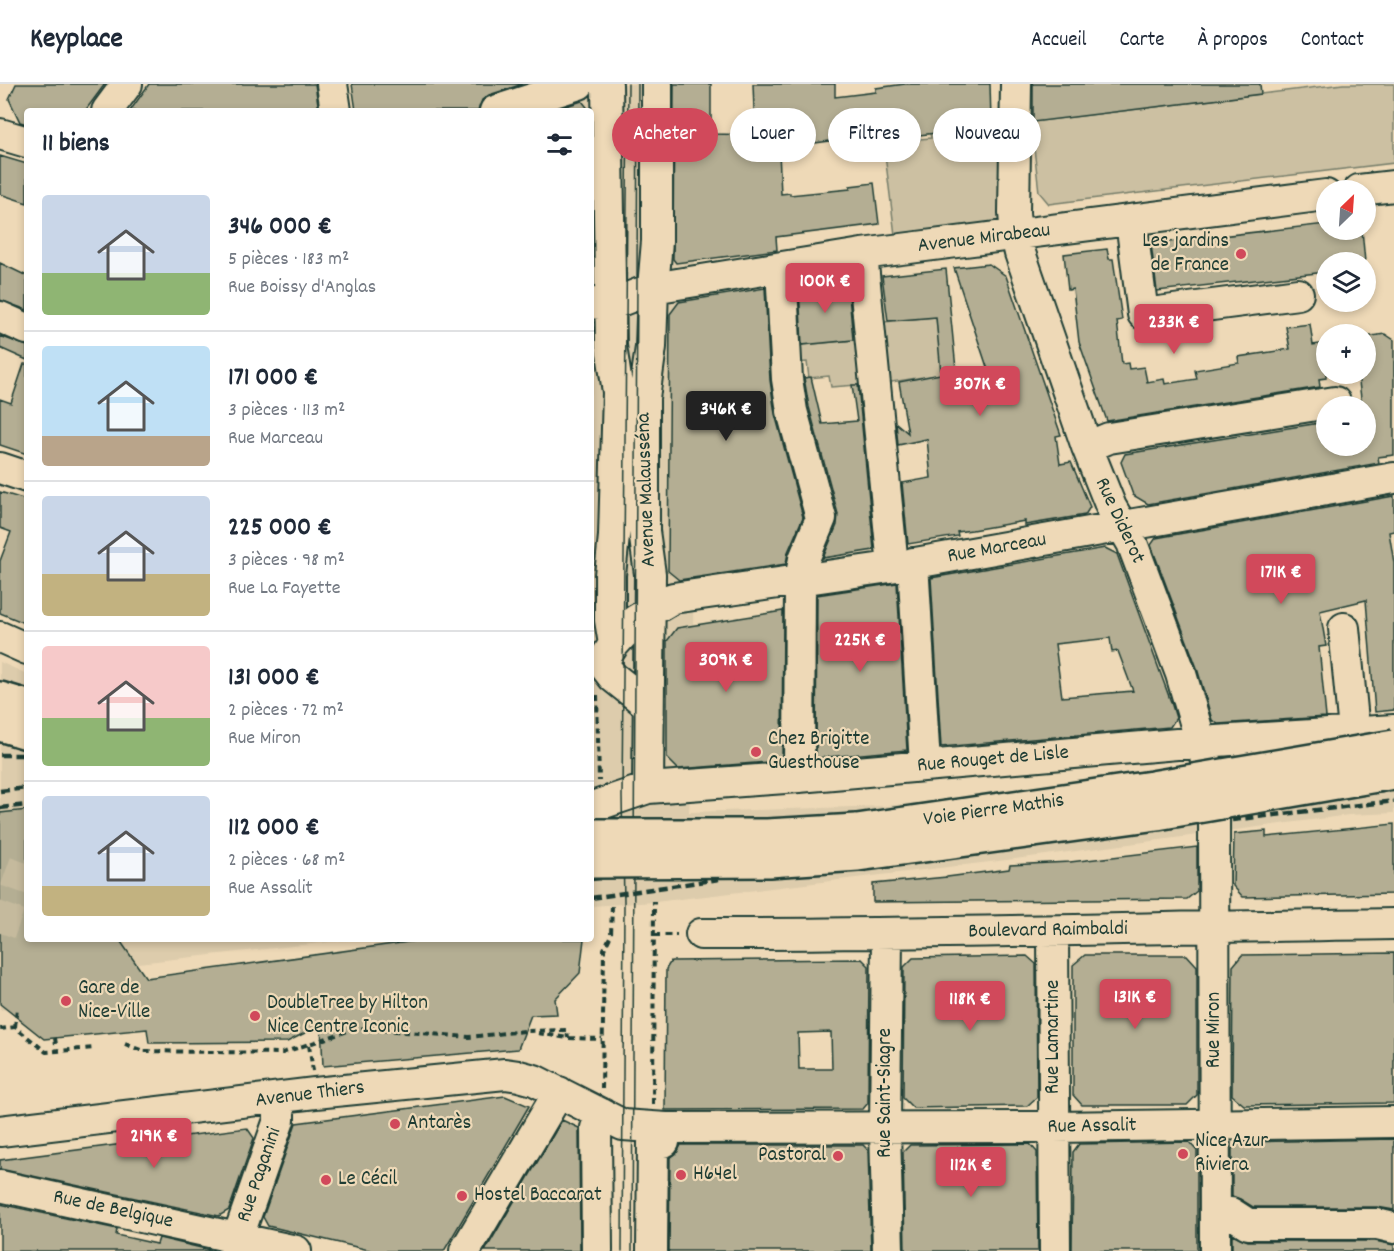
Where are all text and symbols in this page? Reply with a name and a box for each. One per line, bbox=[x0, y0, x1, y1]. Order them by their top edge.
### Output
text: Keyplace bbox=[30, 21, 123, 61]
text: Accueil bbox=[1031, 26, 1086, 56]
text: Carte bbox=[1119, 26, 1164, 56]
text: À propos bbox=[1197, 26, 1268, 56]
text: Contact bbox=[1301, 26, 1364, 56]
chip: Acheter bbox=[612, 108, 718, 162]
chip: Louer bbox=[730, 108, 816, 162]
chip: Filtres bbox=[828, 108, 921, 162]
chip: Nouveau bbox=[933, 108, 1041, 162]
text: 11 biens bbox=[42, 126, 110, 163]
icon: filters bbox=[543, 128, 576, 161]
north arrow bbox=[1316, 180, 1376, 240]
map controls bbox=[1316, 180, 1376, 456]
text: 346 000 € bbox=[228, 209, 332, 246]
street label: Avenue Mirabeau bbox=[916, 216, 1052, 262]
icon: home bbox=[90, 219, 162, 291]
place label: Les jardins de France bbox=[1142, 227, 1229, 281]
text: 5 pièces · 183 m² bbox=[228, 246, 349, 274]
marker: Les jardins de France bbox=[1234, 247, 1248, 261]
button: layers bbox=[1316, 252, 1376, 312]
pin: 100K € bbox=[776, 263, 874, 314]
text: 100K € bbox=[799, 268, 851, 296]
text: Rue Boissy d'Anglas bbox=[228, 274, 376, 302]
pin: 233K € bbox=[1125, 304, 1223, 355]
text: 233K € bbox=[1148, 309, 1200, 337]
button: + bbox=[1316, 324, 1376, 384]
text: 171 000 € bbox=[228, 360, 318, 397]
pin: 307K € bbox=[931, 366, 1029, 417]
icon: home bbox=[90, 370, 162, 442]
text: 307K € bbox=[954, 371, 1006, 399]
pin: 346K € bbox=[677, 391, 775, 442]
text: 346K € bbox=[700, 396, 752, 424]
button: − bbox=[1316, 396, 1376, 456]
text: 3 pièces · 113 m² bbox=[228, 397, 345, 425]
street label: Avenue Malausséna bbox=[629, 411, 665, 568]
text: Rue Marceau bbox=[228, 425, 323, 453]
street label: Rue Diderot bbox=[1086, 473, 1152, 569]
text: 225 000 € bbox=[228, 510, 332, 547]
icon: home bbox=[90, 520, 162, 592]
street label: Rue Marceau bbox=[945, 526, 1049, 572]
text: 3 pièces · 98 m² bbox=[228, 547, 345, 575]
pin: 171K € bbox=[1232, 554, 1330, 605]
text: 171K € bbox=[1260, 559, 1302, 587]
text: Rue La Fayette bbox=[228, 575, 341, 603]
pin: 225K € bbox=[811, 622, 909, 673]
text: 225K € bbox=[834, 627, 886, 655]
pin: 309K € bbox=[677, 642, 775, 693]
text: 309K € bbox=[699, 647, 753, 675]
text: 131 000 € bbox=[228, 660, 320, 697]
icon: home bbox=[90, 670, 162, 742]
text: 2 pièces · 72 m² bbox=[228, 697, 344, 725]
text: Rue Miron bbox=[228, 725, 301, 753]
place label: Chez Brigitte Guesthouse bbox=[768, 725, 869, 779]
street label: Rue Rouget de Lisle bbox=[916, 738, 1070, 782]
marker: Chez Brigitte Guesthouse bbox=[749, 745, 763, 759]
street label: Voie Pierre Mathis bbox=[922, 786, 1066, 836]
text: 112 000 € bbox=[228, 810, 320, 847]
icon: home bbox=[90, 820, 162, 892]
text: 2 pièces · 68 m² bbox=[228, 847, 345, 875]
text: Rue Assalit bbox=[228, 875, 313, 903]
street label: Boulevard Raimbaldi bbox=[968, 915, 1128, 947]
place label: Gare de Nice-Ville bbox=[78, 974, 150, 1028]
pin: 131K € bbox=[1086, 979, 1184, 1030]
street label: Rue Lamartine bbox=[1039, 980, 1069, 1094]
pin: 118K € bbox=[921, 981, 1019, 1032]
text: 131K € bbox=[1114, 984, 1156, 1012]
text: 118K € bbox=[949, 986, 991, 1014]
place label: DoubleTree by Hilton Nice Centre Iconic bbox=[267, 989, 428, 1043]
street label: Rue Miron bbox=[1200, 992, 1230, 1068]
marker: Gare de Nice-Ville bbox=[59, 994, 73, 1008]
marker: DoubleTree by Hilton Nice Centre Iconic bbox=[248, 1009, 262, 1023]
street label: Rue Saint-Siagre bbox=[871, 1028, 901, 1158]
street label: Avenue Thiers bbox=[254, 1073, 366, 1117]
place label: Antarès bbox=[407, 1109, 471, 1139]
street label: Rue Assalit bbox=[1047, 1111, 1137, 1143]
marker: Antarès bbox=[388, 1117, 402, 1131]
pin: 219K € bbox=[105, 1118, 203, 1169]
text: 219K € bbox=[130, 1123, 178, 1151]
street label: Rue Paganini bbox=[230, 1123, 290, 1227]
place label: Nice Azur Riviera bbox=[1195, 1127, 1268, 1181]
place label: Pastoral bbox=[758, 1141, 826, 1171]
pin: 112K € bbox=[922, 1147, 1020, 1198]
marker: Nice Azur Riviera bbox=[1176, 1147, 1190, 1161]
marker: Pastoral bbox=[831, 1149, 845, 1163]
text: 112K € bbox=[950, 1152, 992, 1180]
place label: H64el bbox=[693, 1160, 737, 1190]
place label: Le Cécil bbox=[338, 1165, 397, 1195]
marker: H64el bbox=[674, 1168, 688, 1182]
marker: Le Cécil bbox=[319, 1173, 333, 1187]
place label: Hostel Baccarat bbox=[474, 1181, 602, 1211]
street label: Rue de Belgique bbox=[50, 1183, 176, 1237]
marker: Hostel Baccarat bbox=[455, 1189, 469, 1203]

